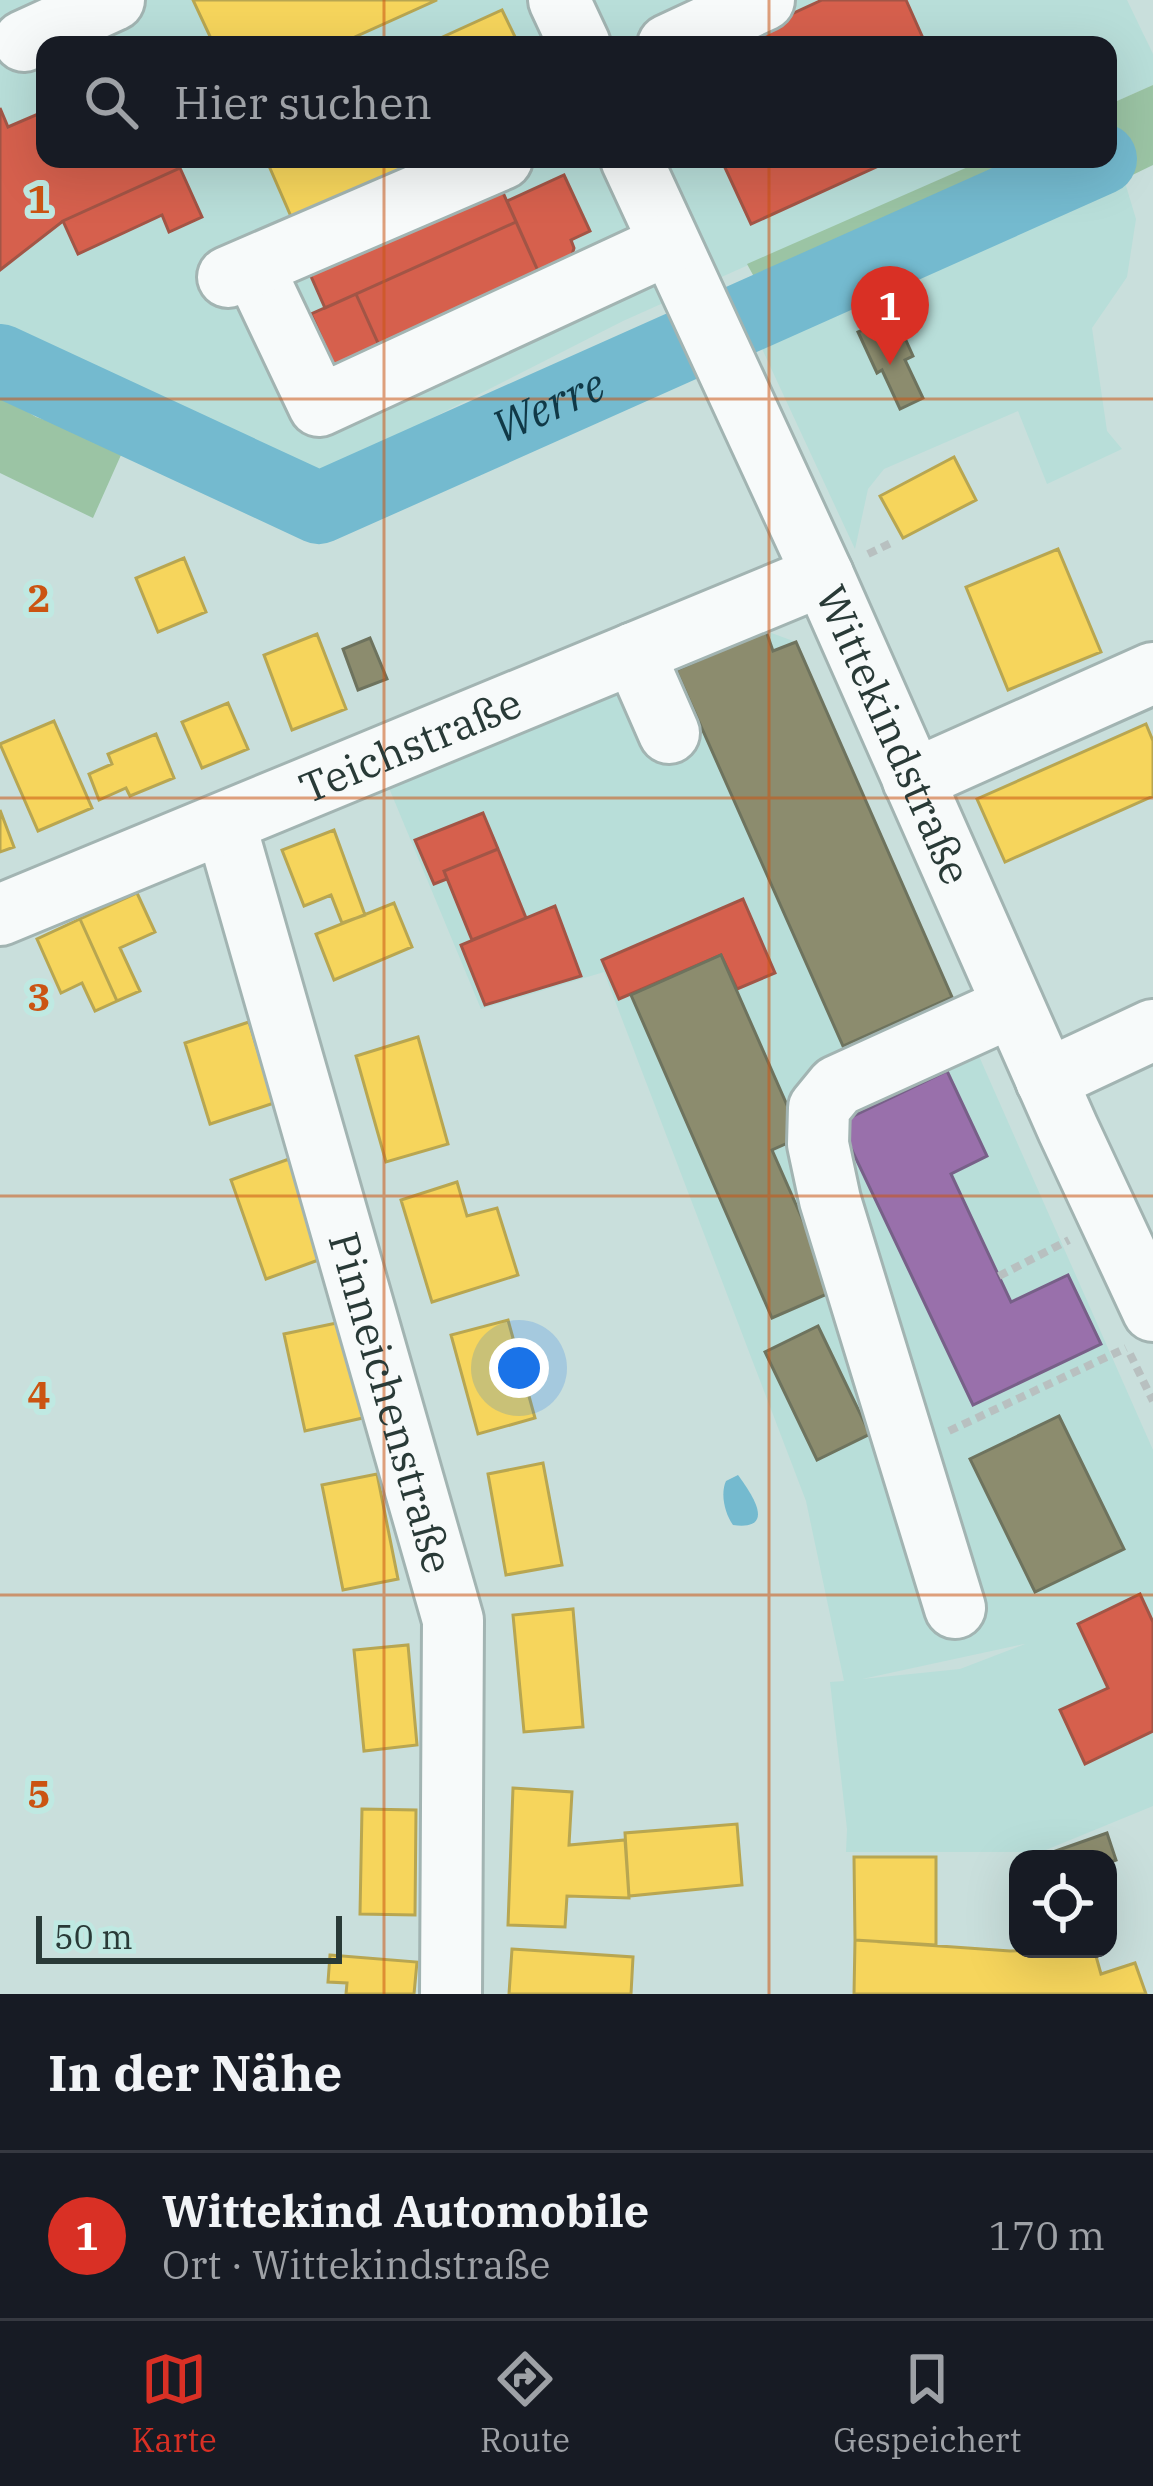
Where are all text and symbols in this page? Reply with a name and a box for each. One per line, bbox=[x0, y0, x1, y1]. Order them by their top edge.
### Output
search box bbox=[36, 36, 1117, 168]
icon: search bbox=[78, 69, 144, 135]
text: Hier suchen bbox=[174, 73, 432, 131]
text: 1 bbox=[27, 173, 51, 224]
pin: 1 bbox=[851, 266, 929, 365]
water label: Werre bbox=[483, 354, 614, 455]
text: 2 bbox=[27, 572, 51, 623]
street label: Wittekindstraße bbox=[804, 577, 984, 893]
street label: Teichstraße bbox=[291, 675, 529, 815]
text: 3 bbox=[27, 971, 51, 1022]
street label: Pinneichenstraße bbox=[316, 1226, 466, 1579]
your location bbox=[489, 1338, 549, 1398]
text: 4 bbox=[27, 1369, 51, 1420]
text: 5 bbox=[27, 1768, 51, 1819]
map controls bbox=[1009, 1850, 1117, 1958]
button: locate bbox=[1009, 1850, 1117, 1958]
scale bar bbox=[36, 1910, 342, 1963]
text: 50 m bbox=[54, 1915, 133, 1958]
text: In der Nähe bbox=[48, 2039, 342, 2105]
text: Wittekind Automobile bbox=[162, 2181, 649, 2239]
text: 1 bbox=[75, 2210, 99, 2261]
text: 170 m bbox=[989, 2210, 1105, 2261]
text: Ort · Wittekindstraße bbox=[162, 2239, 550, 2290]
tab: Karte bbox=[132, 2346, 217, 2461]
tab: Route bbox=[480, 2346, 570, 2461]
tab: Gespeichert bbox=[833, 2346, 1021, 2461]

